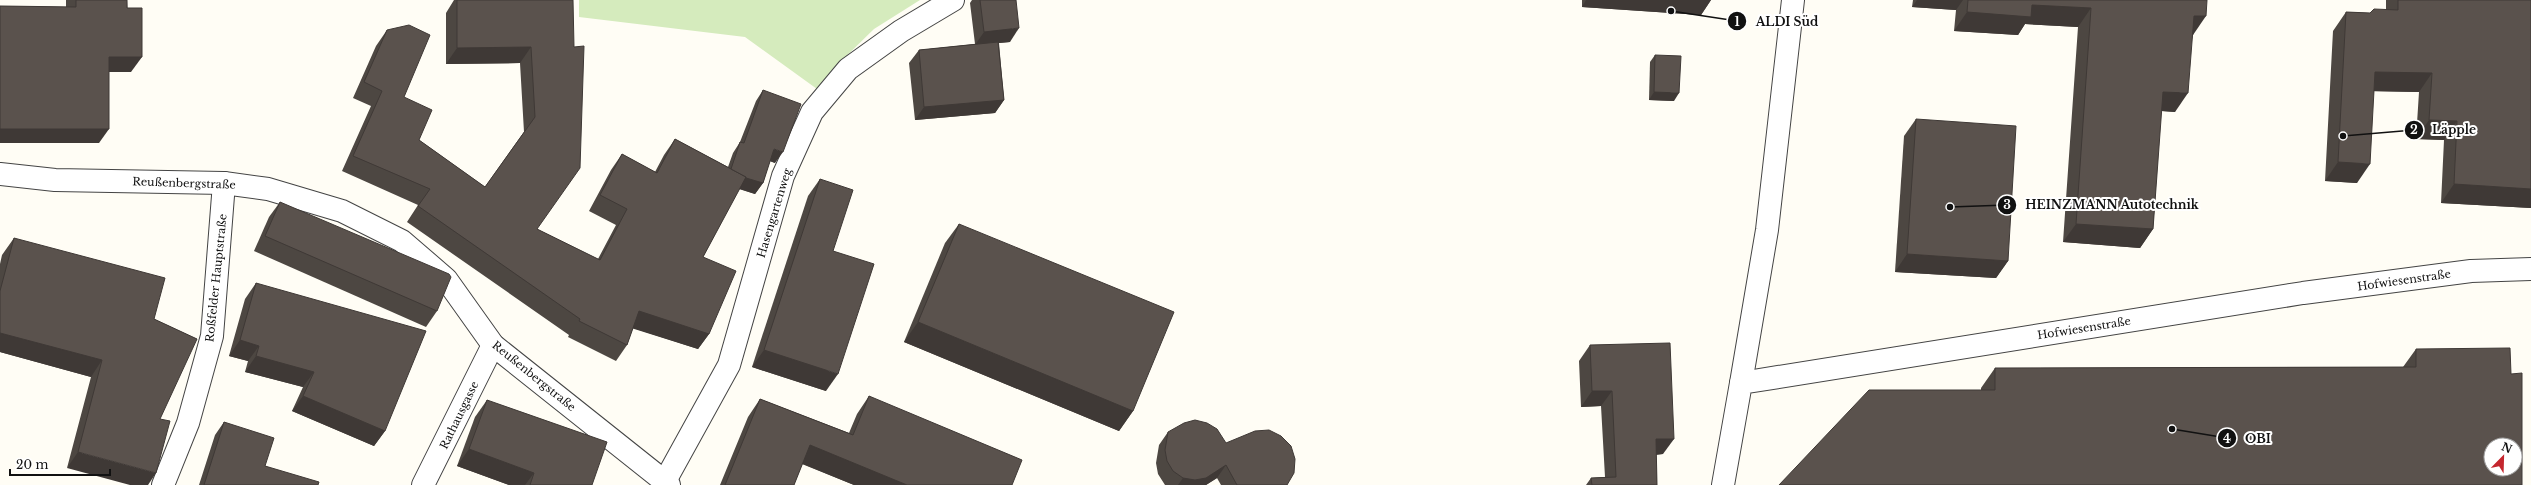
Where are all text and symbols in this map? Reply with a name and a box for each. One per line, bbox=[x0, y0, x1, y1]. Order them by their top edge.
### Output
callout: ALDI Süd bbox=[1727, 9, 1826, 33]
text: 1 bbox=[1734, 14, 1740, 29]
text: ALDI Süd bbox=[1755, 14, 1819, 29]
callout: Läpple bbox=[2404, 118, 2484, 142]
text: 2 bbox=[2410, 122, 2418, 137]
text: Läpple bbox=[2432, 122, 2476, 137]
street label: Hasengartenweg bbox=[754, 166, 794, 260]
street label: Reußenbergstraße bbox=[132, 174, 236, 192]
callout: HEINZMANN Autotechnik bbox=[1997, 193, 2207, 217]
text: 3 bbox=[2003, 197, 2011, 212]
text: HEINZMANN Autotechnik bbox=[2025, 197, 2200, 212]
street label: Roßfelder Hauptstraße bbox=[202, 213, 230, 343]
street label: Hofwiesenstraße bbox=[2356, 267, 2452, 293]
street label: Hofwiesenstraße bbox=[2036, 314, 2132, 342]
street label: Reußenbergstraße bbox=[489, 338, 579, 414]
street label: Rathausgasse bbox=[437, 379, 481, 451]
callout: OBI bbox=[2217, 426, 2279, 450]
text: 4 bbox=[2223, 431, 2231, 446]
text: OBI bbox=[2245, 431, 2271, 446]
north arrow bbox=[2483, 437, 2523, 477]
text: N bbox=[2499, 439, 2515, 457]
scale bar bbox=[10, 451, 110, 477]
text: 20 m bbox=[16, 457, 48, 472]

